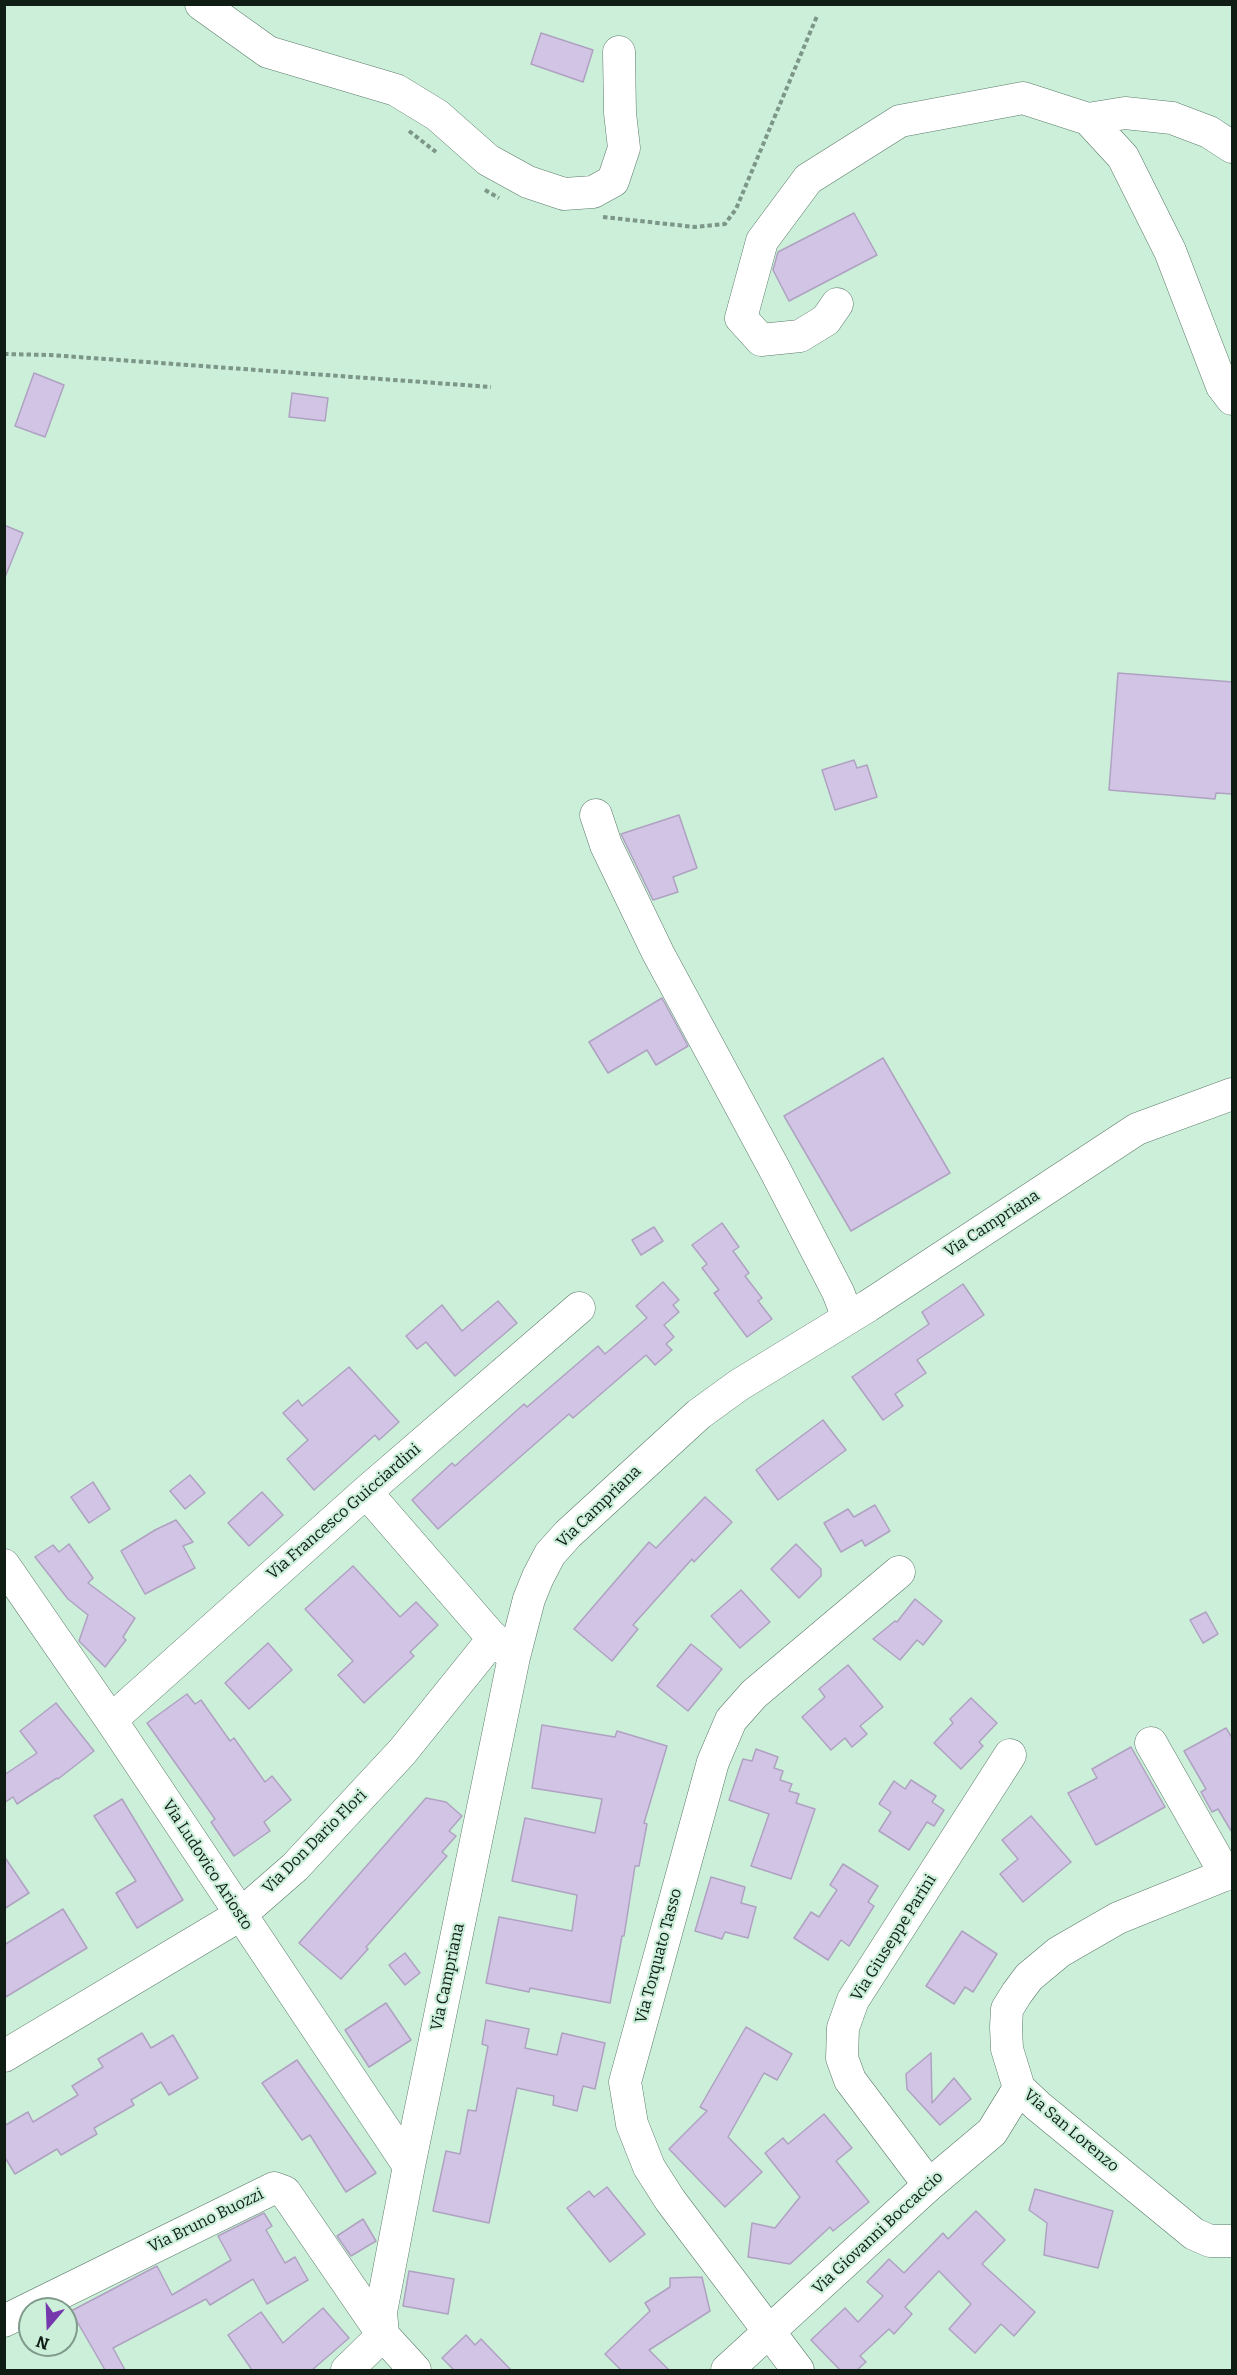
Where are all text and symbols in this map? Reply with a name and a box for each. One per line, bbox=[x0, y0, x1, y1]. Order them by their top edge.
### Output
street label: Via Campriana bbox=[941, 1186, 1043, 1262]
street label: Via Francesco Guicciardini bbox=[263, 1440, 425, 1584]
street label: Via Campriana bbox=[553, 1462, 645, 1552]
street label: Via Don Dario Flori bbox=[259, 1786, 371, 1898]
street label: Via Ludovico Ariosto bbox=[158, 1796, 256, 1934]
street label: Via Giuseppe Parini bbox=[847, 1871, 941, 2005]
street label: Via Torquato Tasso bbox=[632, 1886, 686, 2026]
street label: Via Campriana bbox=[427, 1921, 469, 2033]
street label: Via San Lorenzo bbox=[1019, 2086, 1123, 2176]
street label: Via Giovanni Boccaccio bbox=[809, 2168, 947, 2298]
street label: Via Bruno Buozzi bbox=[145, 2185, 267, 2257]
north arrow bbox=[18, 2297, 78, 2357]
text: N bbox=[34, 2332, 52, 2354]

